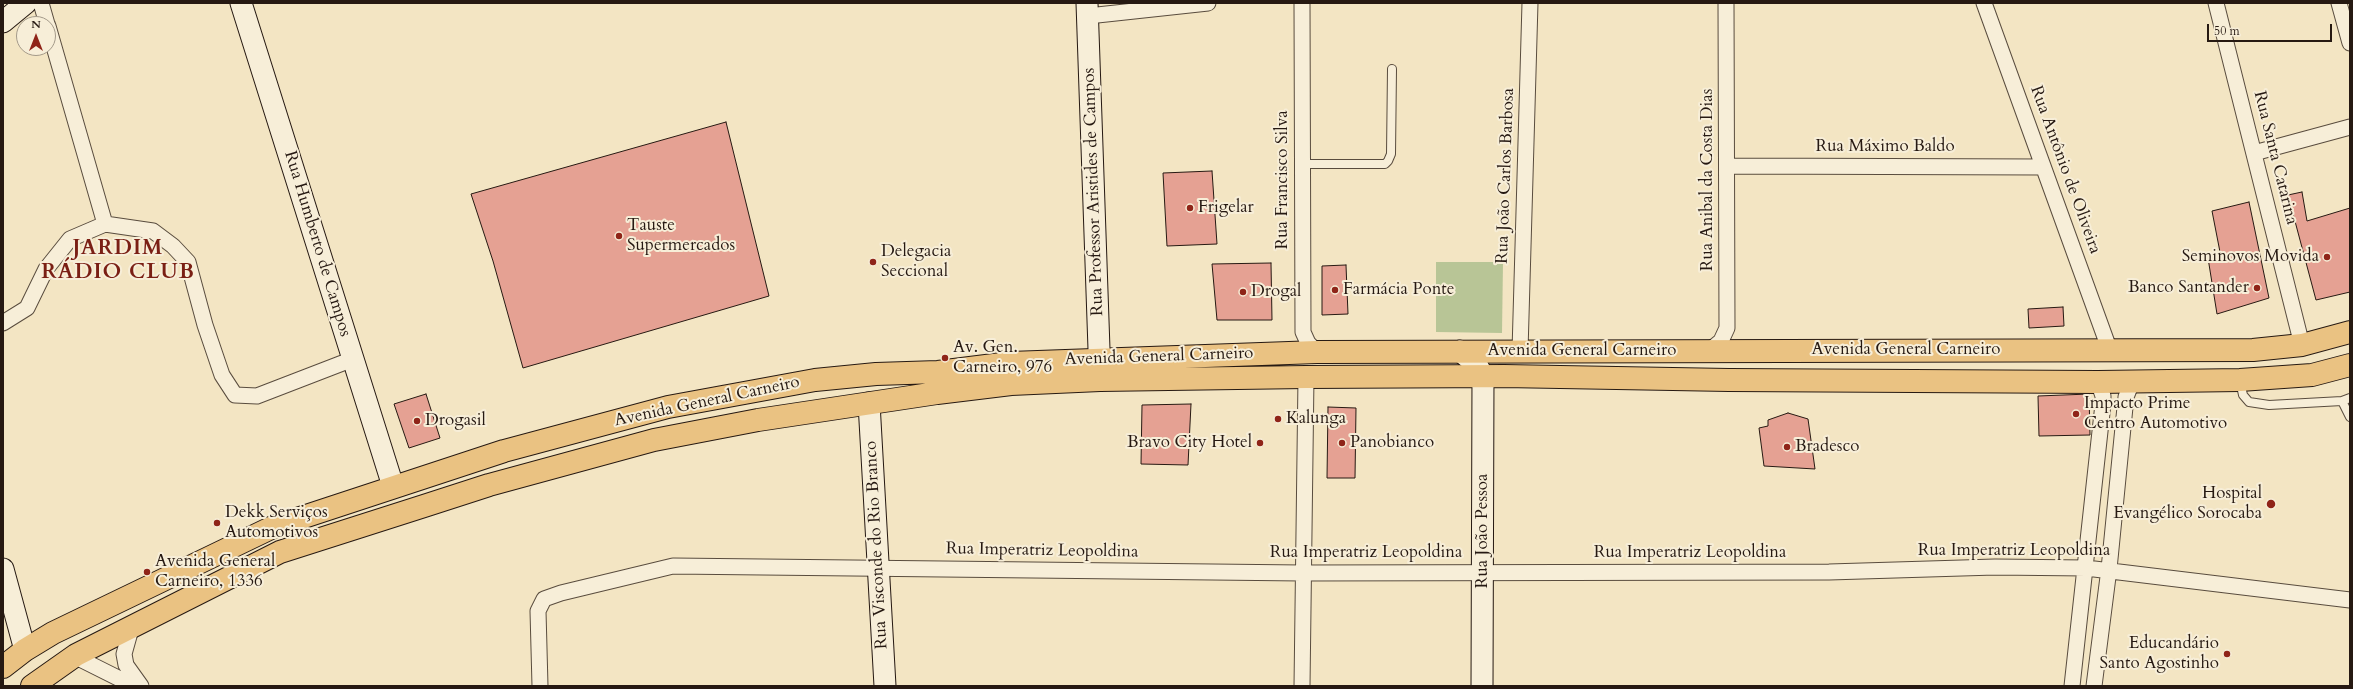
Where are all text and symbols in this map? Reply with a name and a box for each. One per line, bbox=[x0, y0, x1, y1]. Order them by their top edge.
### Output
north arrow bbox=[16, 16, 56, 56]
scale bar bbox=[2209, 16, 2334, 42]
text: N bbox=[31, 17, 41, 32]
text: 50 m bbox=[2214, 23, 2240, 39]
street label: Rua Professor Aristides de Campos bbox=[1079, 67, 1109, 317]
street label: Rua Antônio de Oliveira bbox=[2025, 83, 2105, 257]
street label: Rua João Carlos Barbosa bbox=[1493, 88, 1519, 264]
street label: Rua Anibal da Costa Dias bbox=[1698, 89, 1718, 271]
street label: Rua Santa Catarina bbox=[2249, 89, 2301, 227]
street label: Rua Francisco Silva bbox=[1273, 110, 1293, 250]
street label: Rua Máximo Baldo bbox=[1815, 137, 1955, 157]
street label: Rua Humberto de Campos bbox=[279, 149, 355, 339]
place label: Frigelar bbox=[1198, 198, 1254, 218]
marker: Frigelar bbox=[1185, 203, 1195, 213]
place label: Tauste Supermercados bbox=[627, 216, 735, 256]
marker: Tauste Supermercados bbox=[614, 231, 624, 241]
district label: JARDIM RÁDIO CLUB bbox=[41, 236, 195, 286]
place label: Delegacia Seccional bbox=[881, 242, 951, 282]
place label: Seminovos Movida bbox=[2182, 247, 2319, 267]
marker: Seminovos Movida bbox=[2322, 252, 2332, 262]
marker: Delegacia Seccional bbox=[868, 257, 878, 267]
place label: Banco Santander bbox=[2128, 278, 2249, 298]
place label: Farmácia Ponte bbox=[1343, 280, 1454, 300]
place label: Drogal bbox=[1251, 282, 1301, 302]
marker: Banco Santander bbox=[2252, 283, 2262, 293]
marker: Farmácia Ponte bbox=[1330, 285, 1340, 295]
marker: Drogal bbox=[1238, 287, 1248, 297]
place label: Av. Gen. Carneiro, 976 bbox=[953, 338, 1052, 378]
street label: Avenida General Carneiro bbox=[1812, 340, 2000, 360]
street label: Avenida General Carneiro bbox=[1488, 341, 1676, 361]
street label: Avenida General Carneiro bbox=[1064, 344, 1254, 370]
marker: Av. Gen. Carneiro, 976 bbox=[940, 353, 950, 363]
street label: Avenida General Carneiro bbox=[612, 372, 802, 432]
place label: Impacto Prime Centro Automotivo bbox=[2084, 394, 2227, 434]
place label: Kalunga bbox=[1286, 409, 1346, 429]
marker: Impacto Prime Centro Automotivo bbox=[2071, 409, 2081, 419]
place label: Drogasil bbox=[425, 411, 486, 431]
marker: Kalunga bbox=[1273, 414, 1283, 424]
marker: Drogasil bbox=[412, 416, 422, 426]
place label: Bravo City Hotel bbox=[1127, 433, 1252, 453]
place label: Panobianco bbox=[1350, 433, 1434, 453]
place label: Bradesco bbox=[1795, 437, 1859, 457]
marker: Bravo City Hotel bbox=[1255, 438, 1265, 448]
marker: Panobianco bbox=[1337, 438, 1347, 448]
street label: Rua Visconde do Rio Branco bbox=[861, 440, 893, 650]
marker: Bradesco bbox=[1782, 442, 1792, 452]
street label: Rua João Pessoa bbox=[1473, 474, 1493, 588]
place label: Hospital Evangélico Sorocaba bbox=[2113, 484, 2262, 524]
marker: Hospital Evangélico Sorocaba bbox=[2265, 498, 2277, 510]
place label: Dekk Serviços Automotivos bbox=[225, 503, 328, 543]
marker: Dekk Serviços Automotivos bbox=[212, 518, 222, 528]
street label: Rua Imperatriz Leopoldina bbox=[946, 539, 1138, 563]
street label: Rua Imperatriz Leopoldina bbox=[1918, 541, 2110, 561]
street label: Rua Imperatriz Leopoldina bbox=[1270, 543, 1462, 563]
street label: Rua Imperatriz Leopoldina bbox=[1594, 543, 1786, 563]
place label: Avenida General Carneiro, 1336 bbox=[155, 552, 275, 592]
marker: Avenida General Carneiro, 1336 bbox=[142, 567, 152, 577]
place label: Educandário Santo Agostinho bbox=[2100, 634, 2219, 674]
marker: Educandário Santo Agostinho bbox=[2222, 649, 2232, 659]

